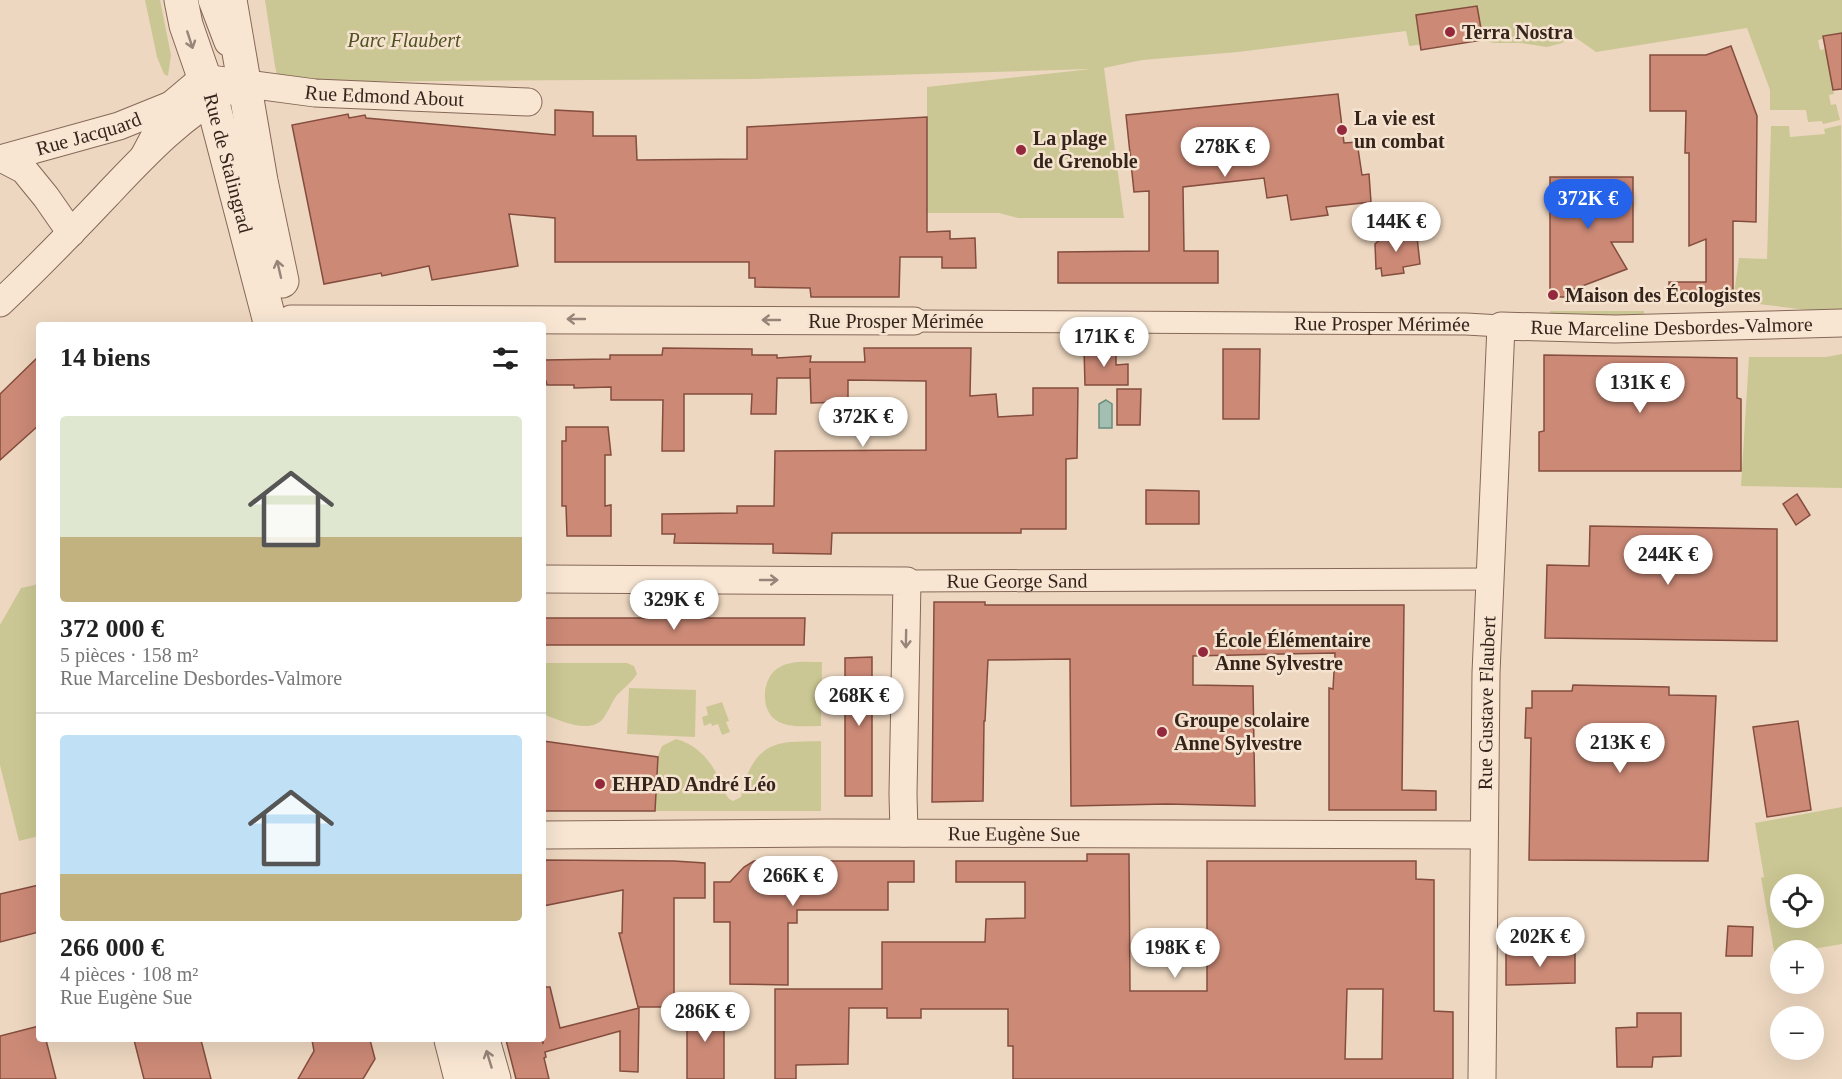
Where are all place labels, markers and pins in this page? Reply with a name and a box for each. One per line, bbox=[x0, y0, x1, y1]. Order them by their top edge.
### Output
place label: Terra Nostra bbox=[1462, 21, 1573, 43]
marker: Terra Nostra bbox=[1443, 25, 1457, 39]
place label: La vie est un combat bbox=[1354, 107, 1445, 152]
marker: La vie est un combat bbox=[1335, 123, 1349, 137]
place label: La plage de Grenoble bbox=[1033, 127, 1138, 172]
pin: 278K € bbox=[1176, 127, 1274, 178]
marker: La plage de Grenoble bbox=[1014, 143, 1028, 157]
pin: 372K € bbox=[1539, 179, 1637, 230]
pin: 144K € bbox=[1347, 202, 1445, 253]
place label: Maison des Écologistes bbox=[1565, 284, 1761, 307]
marker: Maison des Écologistes bbox=[1546, 288, 1560, 302]
pin: 171K € bbox=[1055, 317, 1153, 368]
pin: 131K € bbox=[1591, 363, 1689, 414]
pin: 372K € bbox=[814, 397, 912, 448]
pin: 244K € bbox=[1619, 535, 1717, 586]
pin: 329K € bbox=[625, 580, 723, 631]
place label: École Élémentaire Anne Sylvestre bbox=[1215, 629, 1371, 675]
marker: École Élémentaire Anne Sylvestre bbox=[1196, 645, 1210, 659]
pin: 268K € bbox=[810, 676, 908, 727]
place label: Groupe scolaire Anne Sylvestre bbox=[1174, 709, 1309, 755]
pin: 213K € bbox=[1571, 723, 1669, 774]
marker: Groupe scolaire Anne Sylvestre bbox=[1155, 725, 1169, 739]
place label: EHPAD André Léo bbox=[612, 773, 776, 795]
marker: EHPAD André Léo bbox=[593, 777, 607, 791]
pin: 266K € bbox=[744, 856, 842, 907]
pin: 202K € bbox=[1491, 917, 1589, 968]
pin: 198K € bbox=[1126, 928, 1224, 979]
pin: 286K € bbox=[656, 992, 754, 1043]

